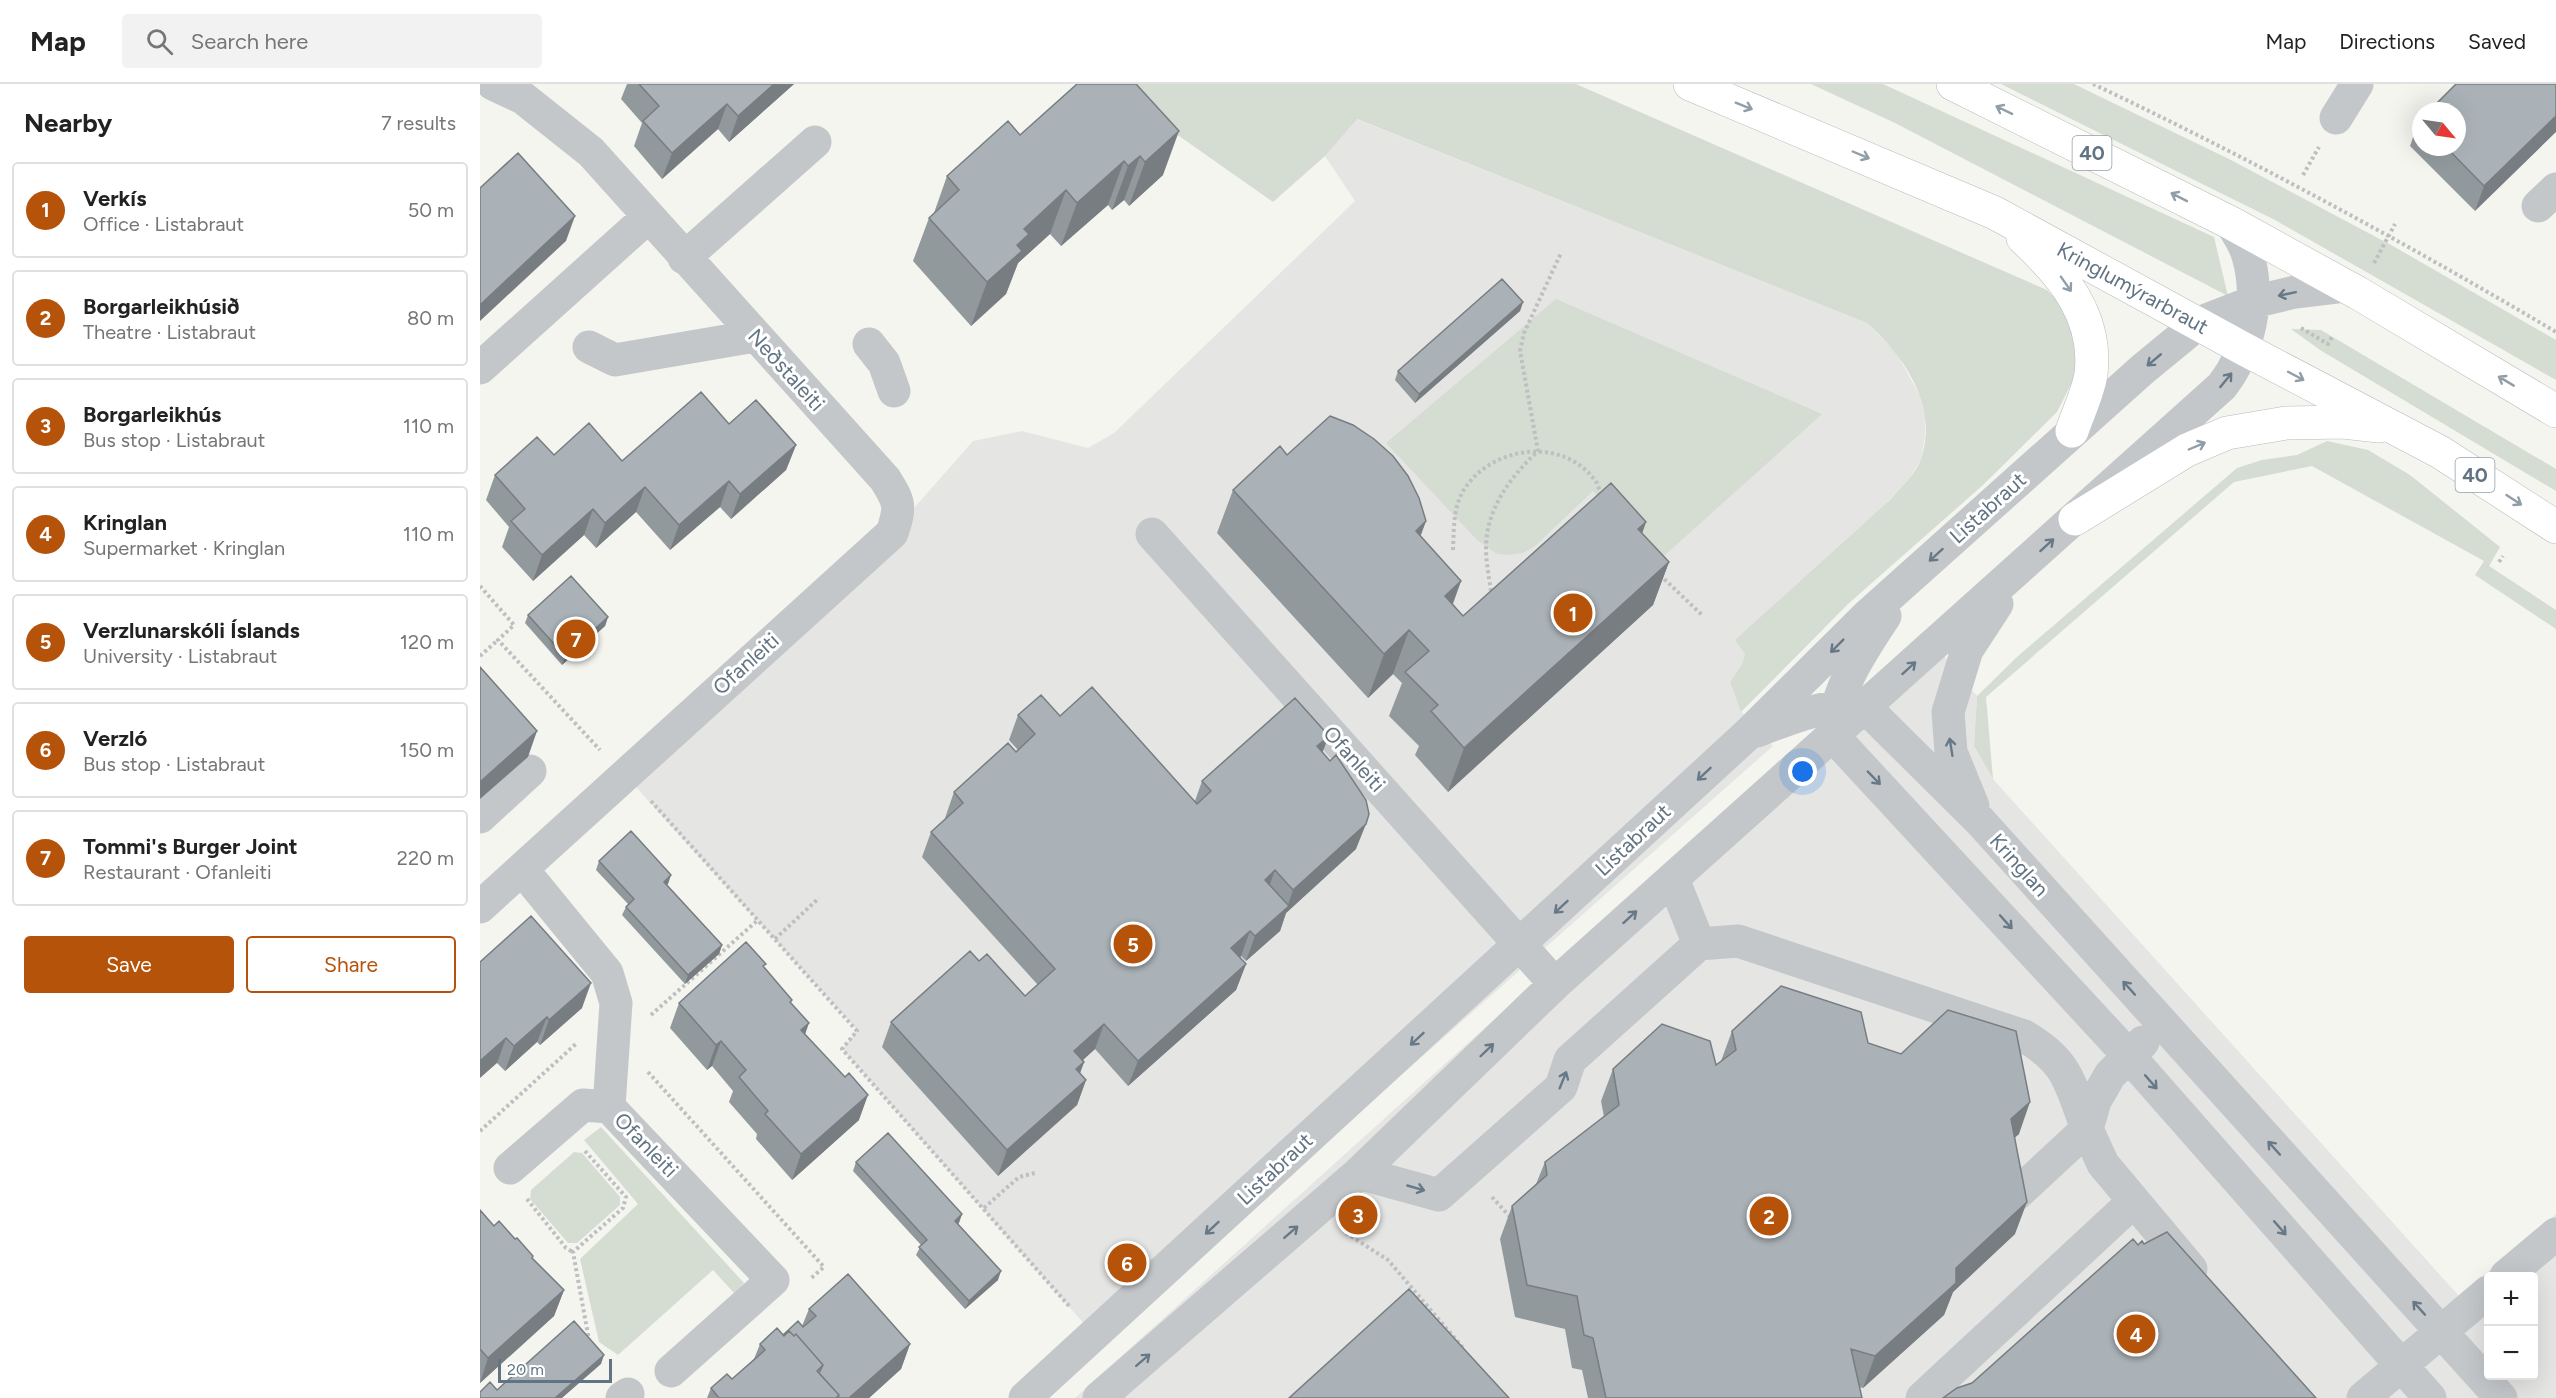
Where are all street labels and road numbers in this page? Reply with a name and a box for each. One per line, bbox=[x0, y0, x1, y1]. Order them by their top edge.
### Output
road number: 40 bbox=[2072, 136, 2112, 170]
street label: Kringlumýrarbraut bbox=[2053, 236, 2213, 339]
street label: Neðstaleiti bbox=[743, 323, 830, 416]
road number: 40 bbox=[2456, 458, 2494, 492]
street label: Listabraut bbox=[1944, 467, 2031, 548]
street label: Ofanleiti bbox=[708, 628, 784, 700]
street label: Ofanleiti bbox=[1318, 721, 1390, 797]
street label: Listabraut bbox=[1590, 798, 1676, 881]
street label: Kringlan bbox=[1985, 828, 2054, 901]
street label: Ofanleiti bbox=[610, 1107, 683, 1182]
street label: Listabraut bbox=[1232, 1127, 1318, 1210]

